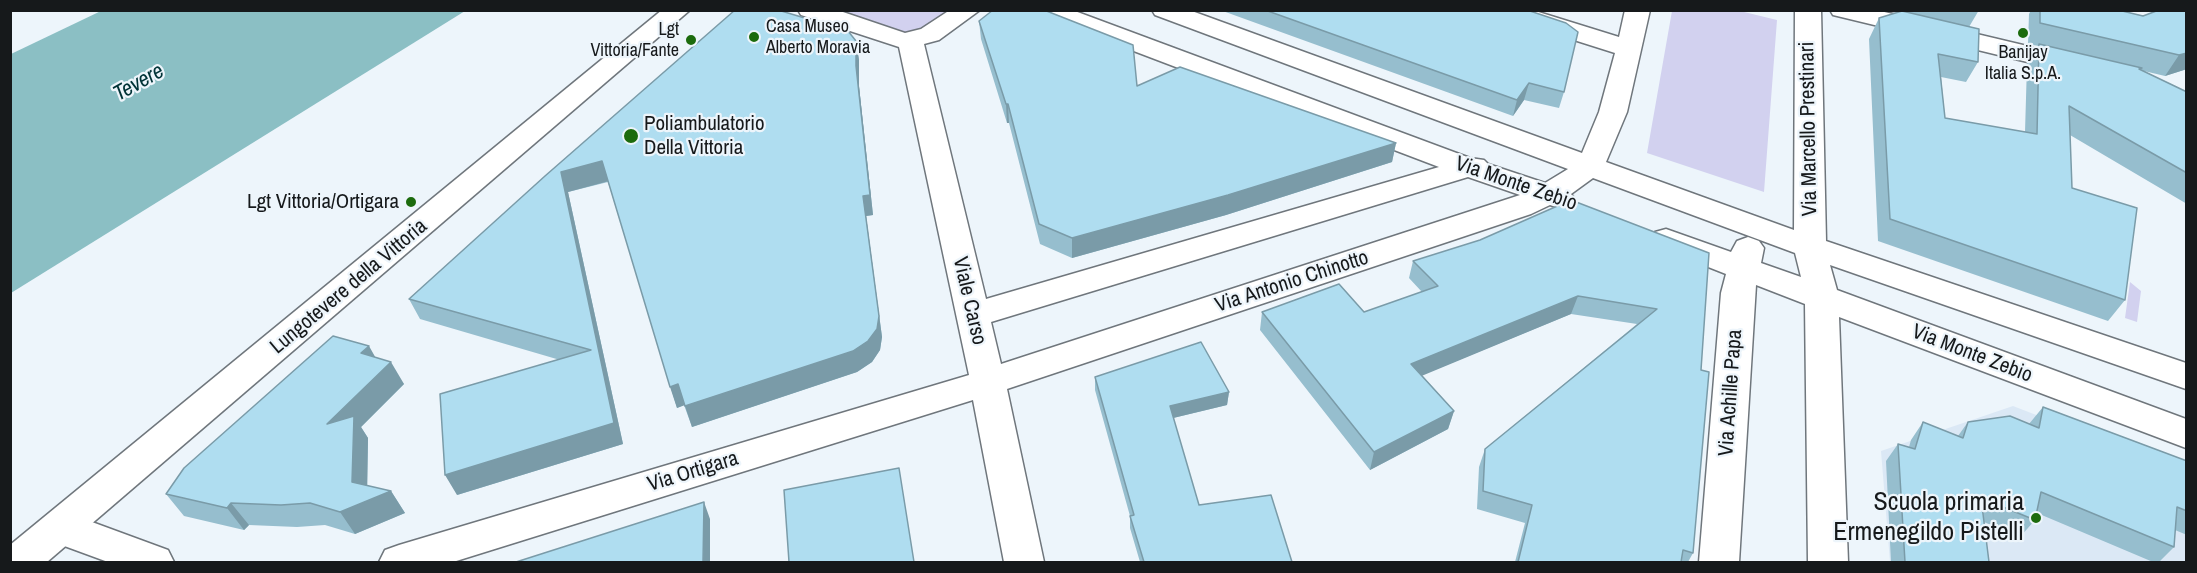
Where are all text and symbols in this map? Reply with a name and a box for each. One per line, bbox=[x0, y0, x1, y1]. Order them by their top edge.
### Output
place label: Casa Museo Alberto Moravia bbox=[766, 16, 870, 58]
place label: Lgt Vittoria/Fante bbox=[591, 19, 679, 62]
marker: Banijay Italia S.p.A. bbox=[2016, 26, 2030, 40]
marker: Casa Museo Alberto Moravia bbox=[747, 30, 761, 44]
marker: Lgt Vittoria/Fante bbox=[684, 33, 698, 47]
street label: Via Marcello Prestinari bbox=[1795, 41, 1823, 217]
place label: Banijay Italia S.p.A. bbox=[1985, 42, 2061, 84]
water label: Tevere bbox=[109, 58, 169, 108]
place label: Poliambulatorio Della Vittoria bbox=[644, 111, 765, 161]
marker: Poliambulatorio Della Vittoria bbox=[622, 127, 640, 145]
street label: Via Monte Zebio bbox=[1452, 151, 1580, 217]
place label: Lgt Vittoria/Ortigara bbox=[247, 189, 399, 215]
marker: Lgt Vittoria/Ortigara bbox=[404, 195, 418, 209]
street label: Lungotevere della Vittoria bbox=[265, 214, 433, 360]
street label: Via Antonio Chinotto bbox=[1212, 245, 1372, 319]
street label: Viale Carso bbox=[947, 254, 991, 348]
street label: Via Monte Zebio bbox=[1908, 319, 2036, 389]
street label: Via Achille Papa bbox=[1714, 329, 1748, 457]
street label: Via Ortigara bbox=[645, 446, 741, 498]
place label: Scuola primaria Ermenegildo Pistelli bbox=[1833, 487, 2024, 548]
marker: Scuola primaria Ermenegildo Pistelli bbox=[2029, 511, 2043, 525]

